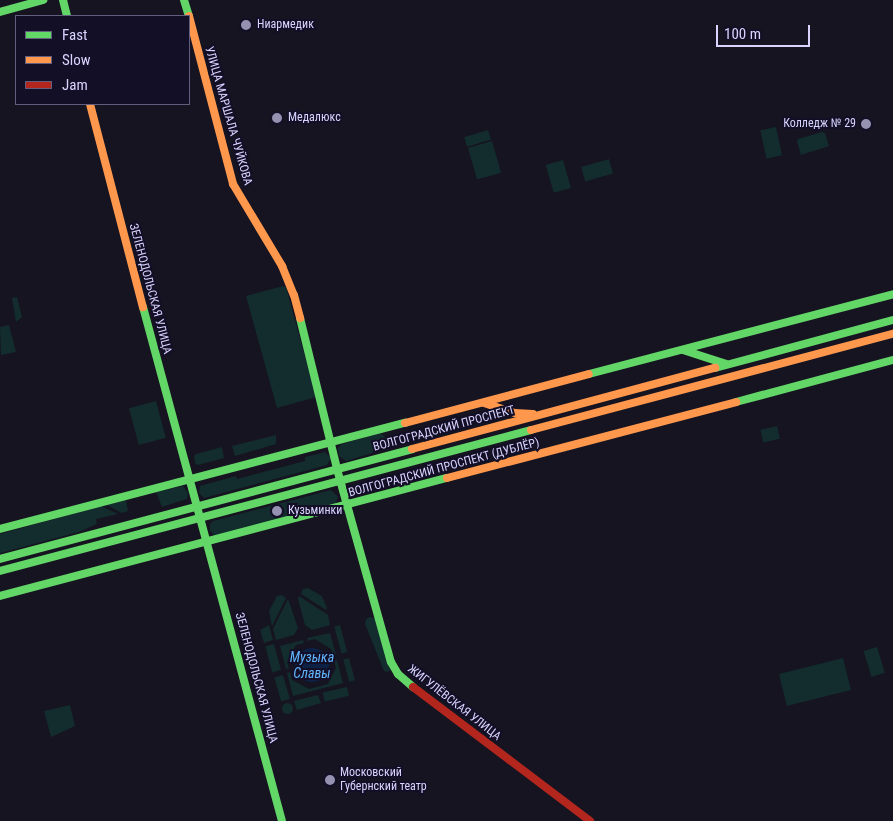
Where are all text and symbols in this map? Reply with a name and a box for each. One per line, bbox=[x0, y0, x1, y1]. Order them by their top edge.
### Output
legend bbox=[15, 15, 190, 105]
scale bar bbox=[718, 15, 812, 47]
marker: Ниармедик bbox=[239, 18, 253, 32]
place label: Ниармедик bbox=[257, 18, 314, 32]
text: 100 m bbox=[724, 25, 761, 43]
text: Fast bbox=[62, 26, 87, 44]
street label: УЛИЦА МАРШАЛА ЧУЙКОВА bbox=[201, 45, 255, 187]
text: Slow bbox=[62, 51, 91, 69]
text: Jam bbox=[62, 76, 88, 94]
marker: Медалюкс bbox=[270, 111, 284, 125]
place label: Медалюкс bbox=[288, 111, 341, 125]
place label: Колледж № 29 bbox=[783, 117, 856, 131]
marker: Колледж № 29 bbox=[860, 118, 872, 130]
street label: ЗЕЛЕНОДОЛЬСКАЯ УЛИЦА bbox=[126, 222, 174, 356]
street label: ВОЛГОГРАДСКИЙ ПРОСПЕКТ bbox=[372, 403, 516, 455]
street label: ВОЛГОГРАДСКИЙ ПРОСПЕКТ (ДУБЛЁР) bbox=[347, 436, 541, 500]
marker: Кузьминки bbox=[270, 504, 284, 518]
place label: Кузьминки bbox=[288, 504, 342, 518]
street label: ЗЕЛЕНОДОЛЬСКАЯ УЛИЦА bbox=[232, 611, 280, 745]
water label: Музыка Славы bbox=[290, 649, 334, 682]
street label: ЖИГУЛЁВСКАЯ УЛИЦА bbox=[404, 662, 504, 744]
place label: Московский Губернский театр bbox=[340, 766, 427, 794]
marker: Московский Губернский театр bbox=[324, 774, 336, 786]

